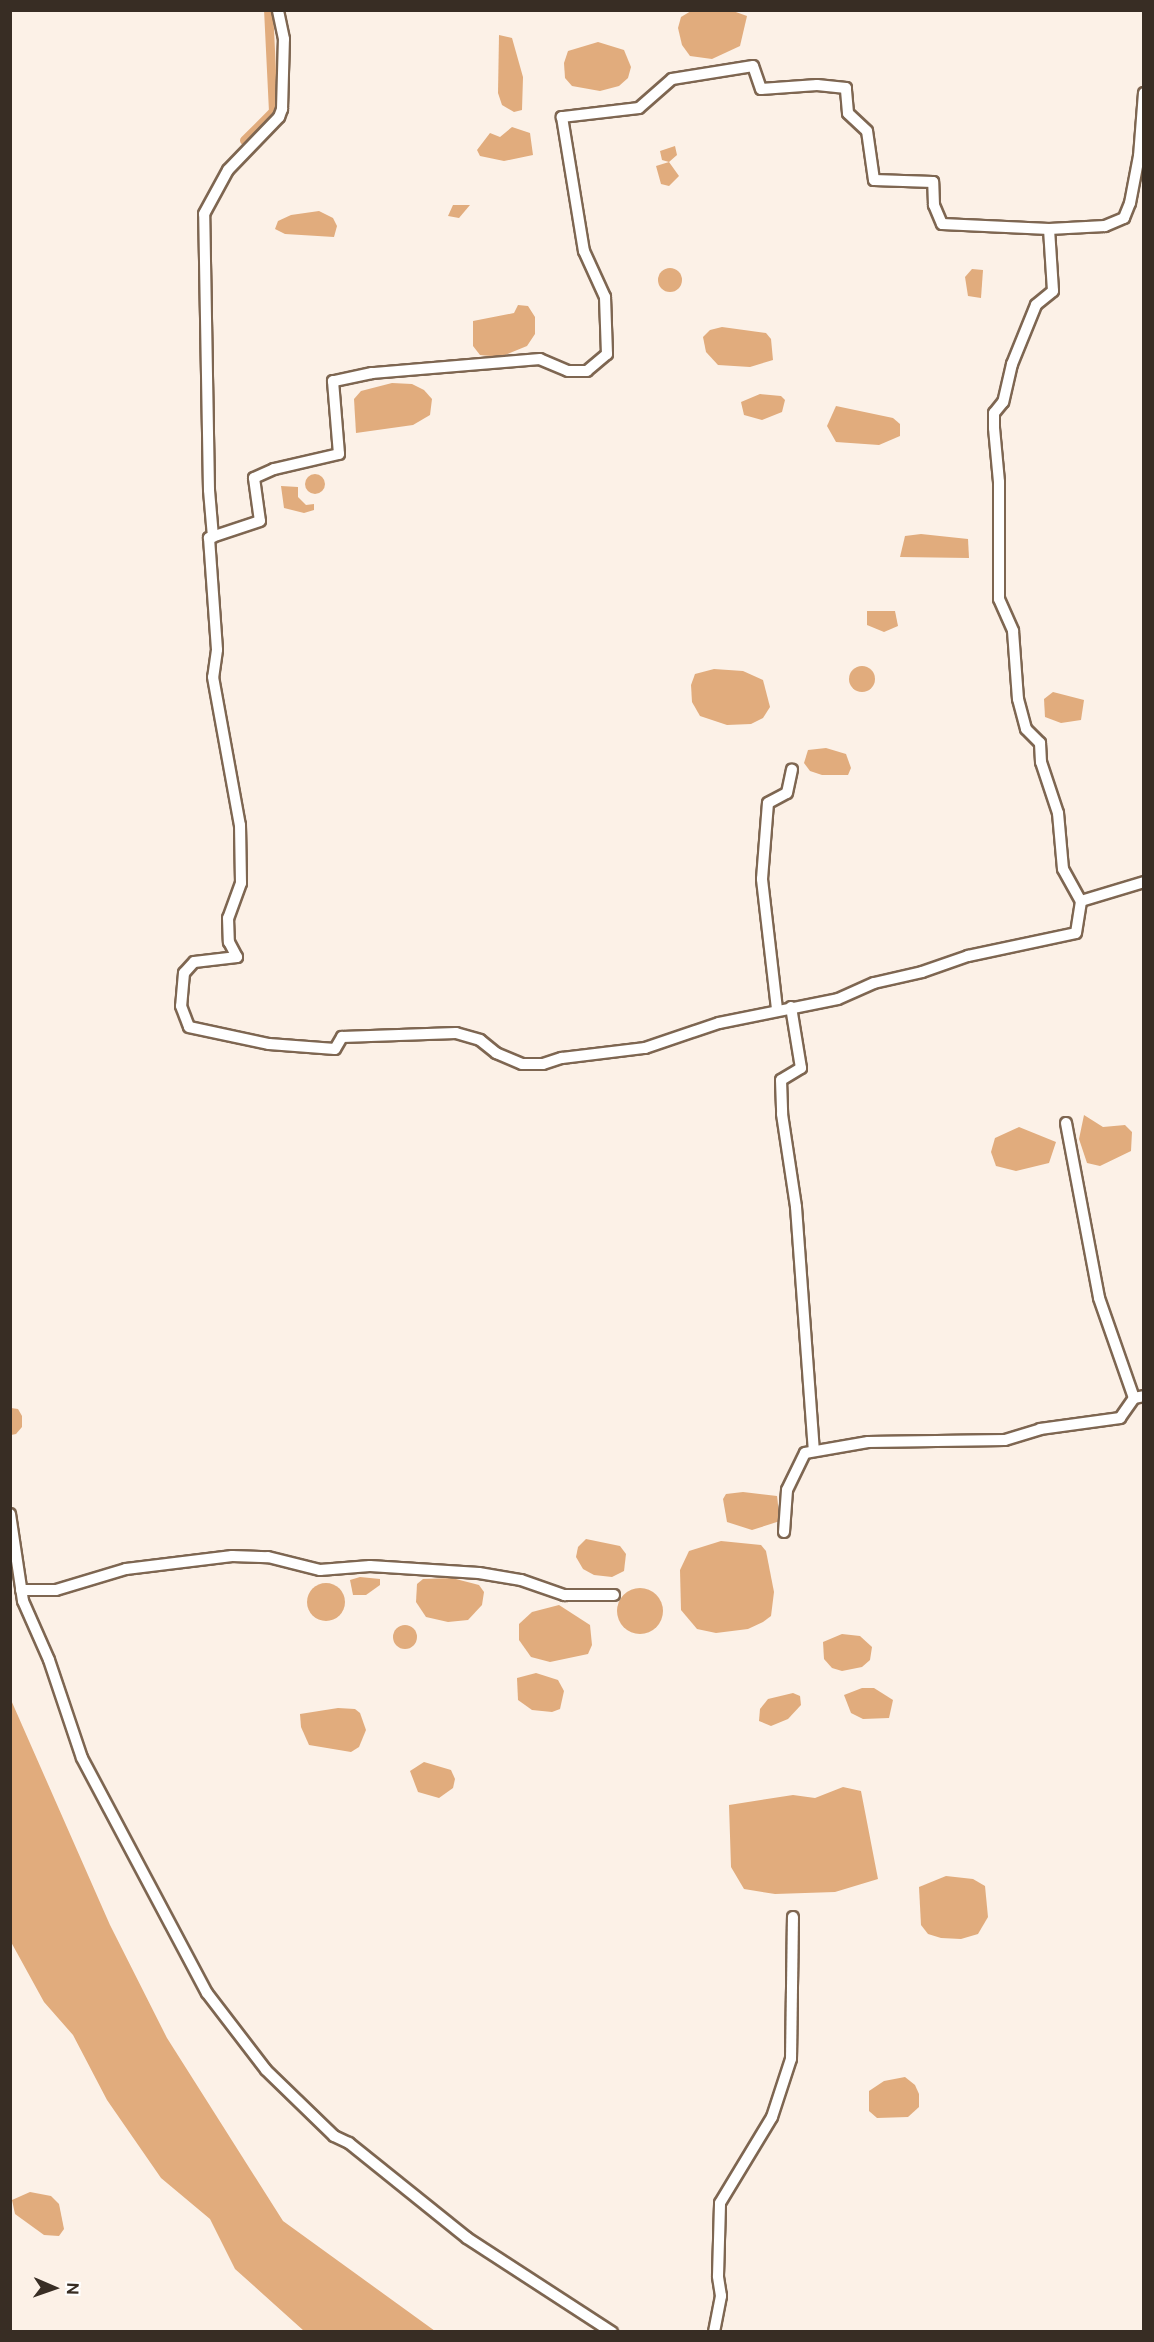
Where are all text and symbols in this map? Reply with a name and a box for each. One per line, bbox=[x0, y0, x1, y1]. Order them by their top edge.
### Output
north arrow bbox=[24, 2258, 84, 2318]
text: N bbox=[63, 2282, 82, 2295]

